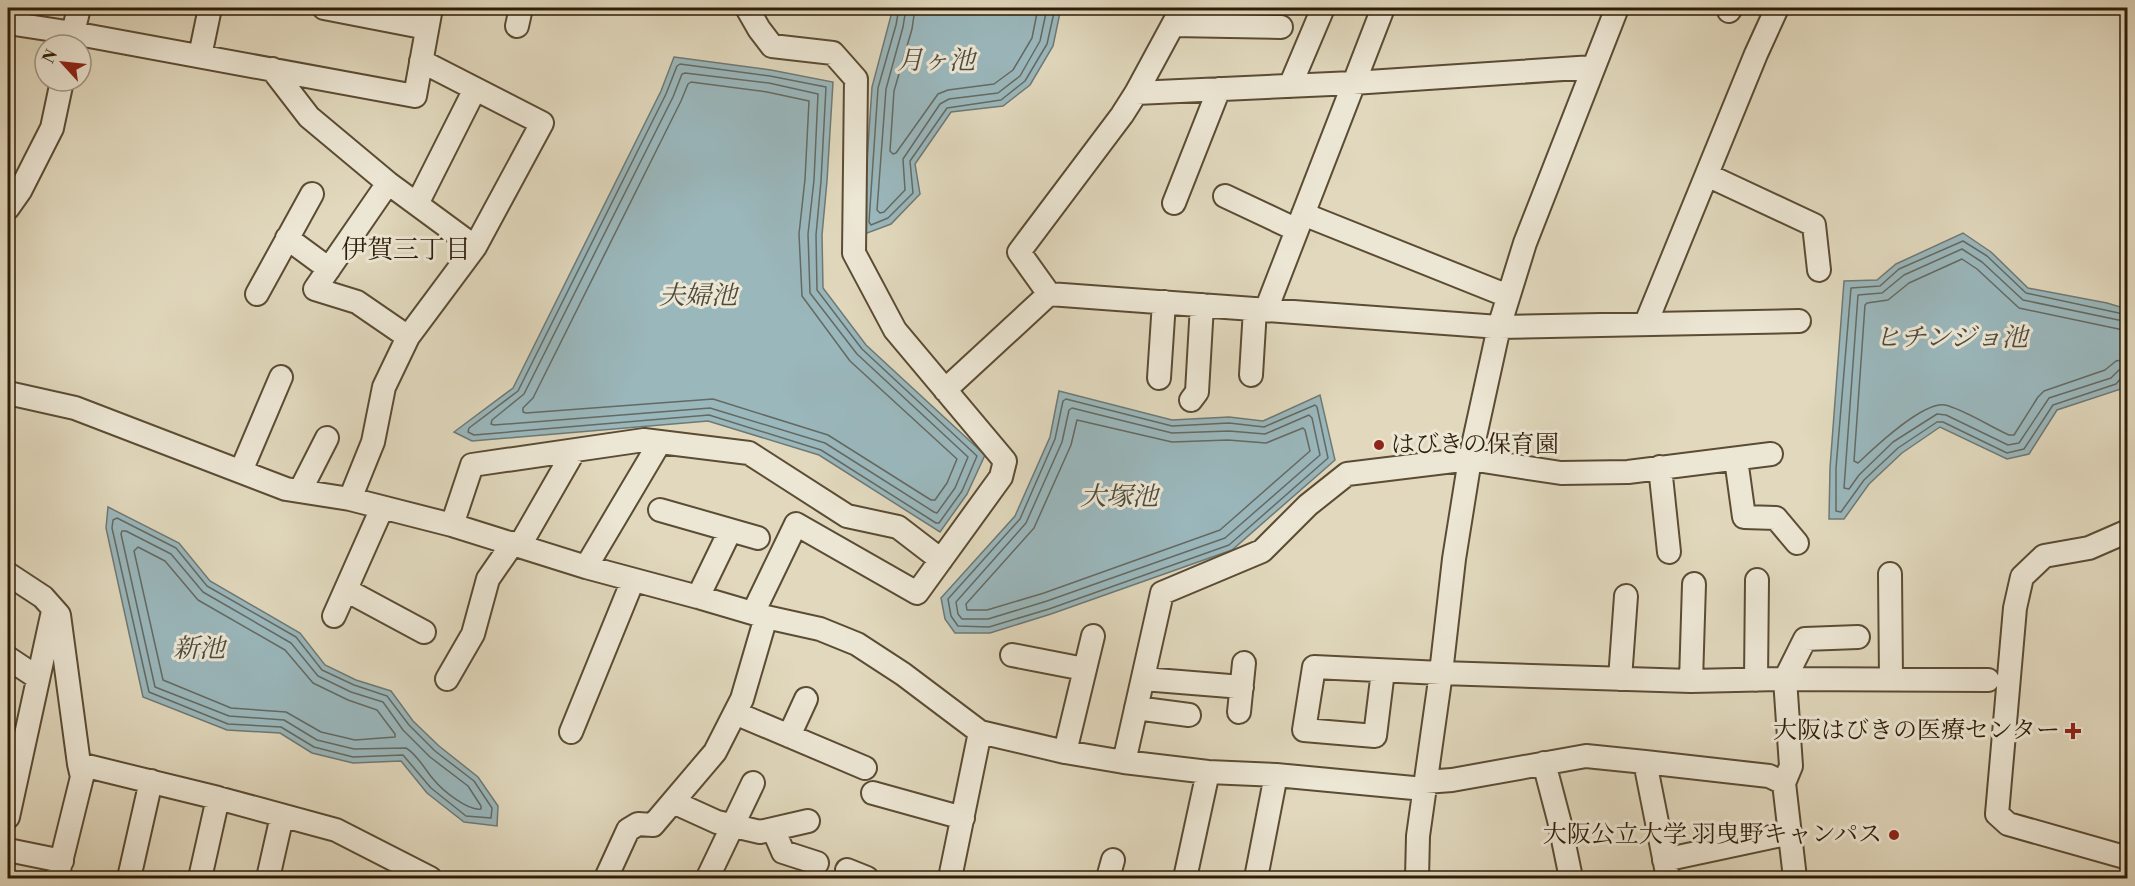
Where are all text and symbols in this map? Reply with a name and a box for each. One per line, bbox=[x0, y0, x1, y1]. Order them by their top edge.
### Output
north arrow bbox=[33, 33, 93, 93]
water label: 月ヶ池 bbox=[897, 45, 978, 77]
text: N bbox=[39, 46, 62, 67]
district label: 伊賀三丁目 bbox=[341, 234, 471, 266]
water label: 夫婦池 bbox=[659, 280, 740, 312]
water label: ヒチンジョ池 bbox=[1874, 322, 2031, 354]
place label: はびきの保育園 bbox=[1391, 430, 1559, 460]
marker: はびきの保育園 bbox=[1372, 438, 1386, 452]
water label: 大塚池 bbox=[1080, 481, 1161, 513]
water label: 新池 bbox=[173, 633, 228, 665]
place label: 大阪はびきの医療センター bbox=[1773, 716, 2060, 746]
marker: 大阪はびきの医療センター bbox=[2064, 722, 2082, 740]
place label: 大阪公立大学 羽曳野キャンパス bbox=[1543, 820, 1882, 850]
marker: 大阪公立大学 羽曳野キャンパス bbox=[1887, 828, 1901, 842]

